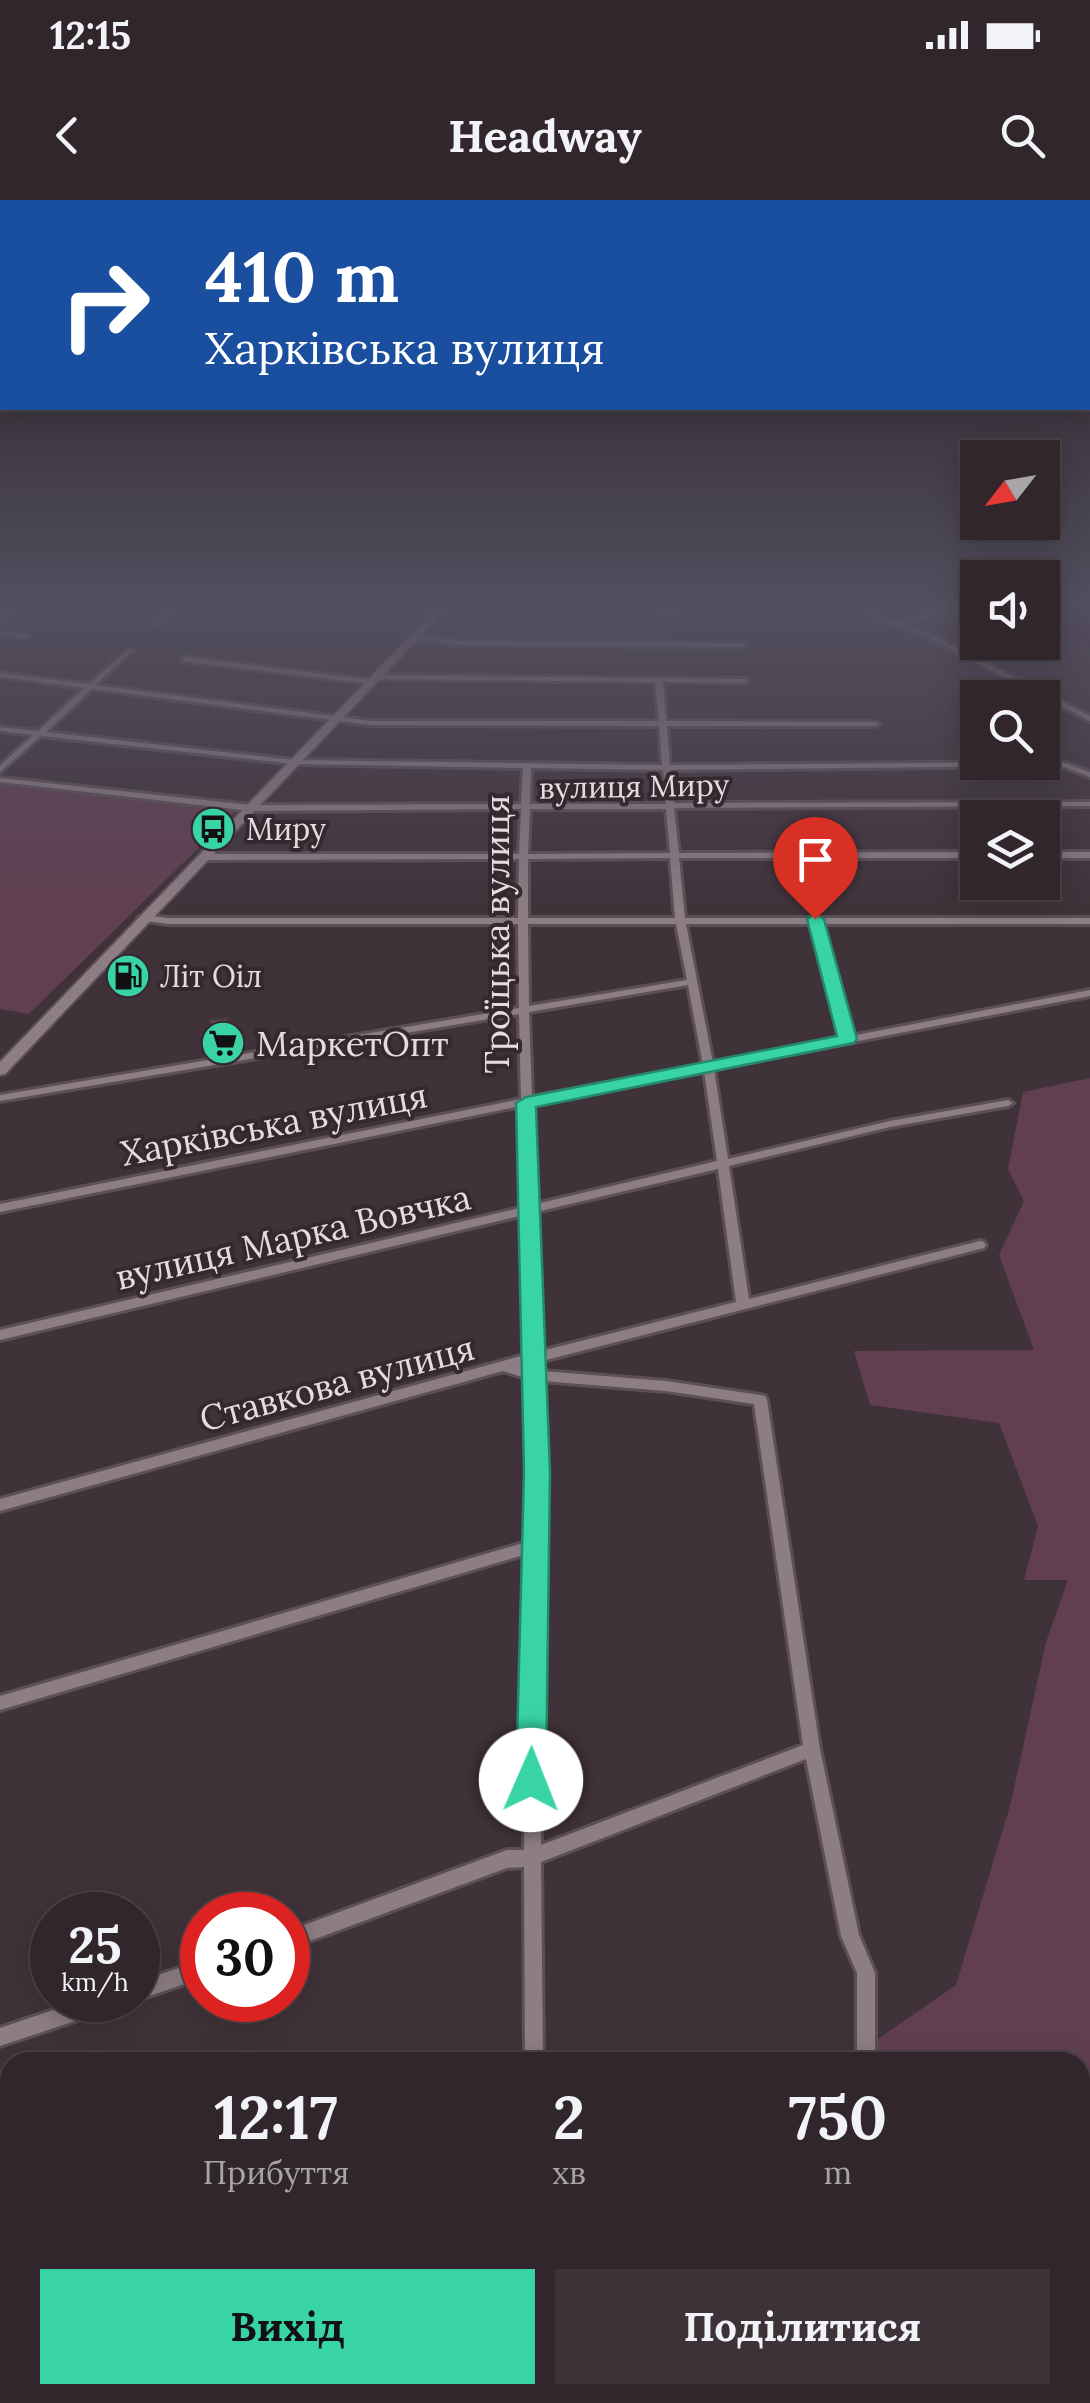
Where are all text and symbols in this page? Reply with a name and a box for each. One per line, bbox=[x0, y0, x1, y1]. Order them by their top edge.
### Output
text: 12:15 bbox=[50, 11, 131, 59]
text: Headway bbox=[448, 107, 642, 164]
icon: back bbox=[40, 108, 95, 163]
icon: search bbox=[995, 108, 1050, 163]
text: 410 m bbox=[205, 232, 399, 321]
icon: right bbox=[40, 240, 170, 370]
text: Харківська вулиця bbox=[205, 319, 605, 376]
north arrow bbox=[960, 440, 1060, 540]
map controls bbox=[960, 440, 1060, 900]
button: sound bbox=[960, 560, 1060, 660]
button: search bbox=[960, 680, 1060, 780]
street label: вулиця Миру bbox=[538, 765, 730, 808]
street label: Троїцька вулиця bbox=[474, 795, 519, 1073]
button: layers bbox=[960, 800, 1060, 900]
bus stop icon: Миру bbox=[190, 806, 236, 852]
place label: Миру bbox=[246, 810, 326, 849]
pin bbox=[773, 817, 858, 920]
icon: arrive bbox=[788, 832, 843, 887]
fuel station icon: Літ Оіл bbox=[105, 953, 151, 999]
place label: Літ Оіл bbox=[160, 957, 262, 995]
supermarket icon: МаркетОпт bbox=[200, 1020, 246, 1066]
place label: МаркетОпт bbox=[256, 1021, 449, 1066]
street label: Харківська вулиця bbox=[117, 1072, 431, 1176]
street label: вулиця Марка Вовчка bbox=[111, 1174, 475, 1300]
street label: Ставкова вулиця bbox=[195, 1325, 479, 1441]
position arrow bbox=[479, 1728, 583, 1832]
speed limit sign: 30 bbox=[180, 1892, 310, 2022]
text: 25 bbox=[68, 1913, 122, 1977]
text: km/h bbox=[61, 1966, 129, 1998]
text: 12:17 bbox=[214, 2079, 338, 2155]
text: 2 bbox=[553, 2079, 585, 2155]
text: 750 bbox=[789, 2079, 887, 2155]
text: Прибуття bbox=[203, 2152, 349, 2193]
text: хв bbox=[552, 2152, 586, 2193]
text: m bbox=[824, 2152, 852, 2193]
button: Вихід bbox=[40, 2269, 535, 2384]
button: Поділитися bbox=[555, 2269, 1050, 2384]

